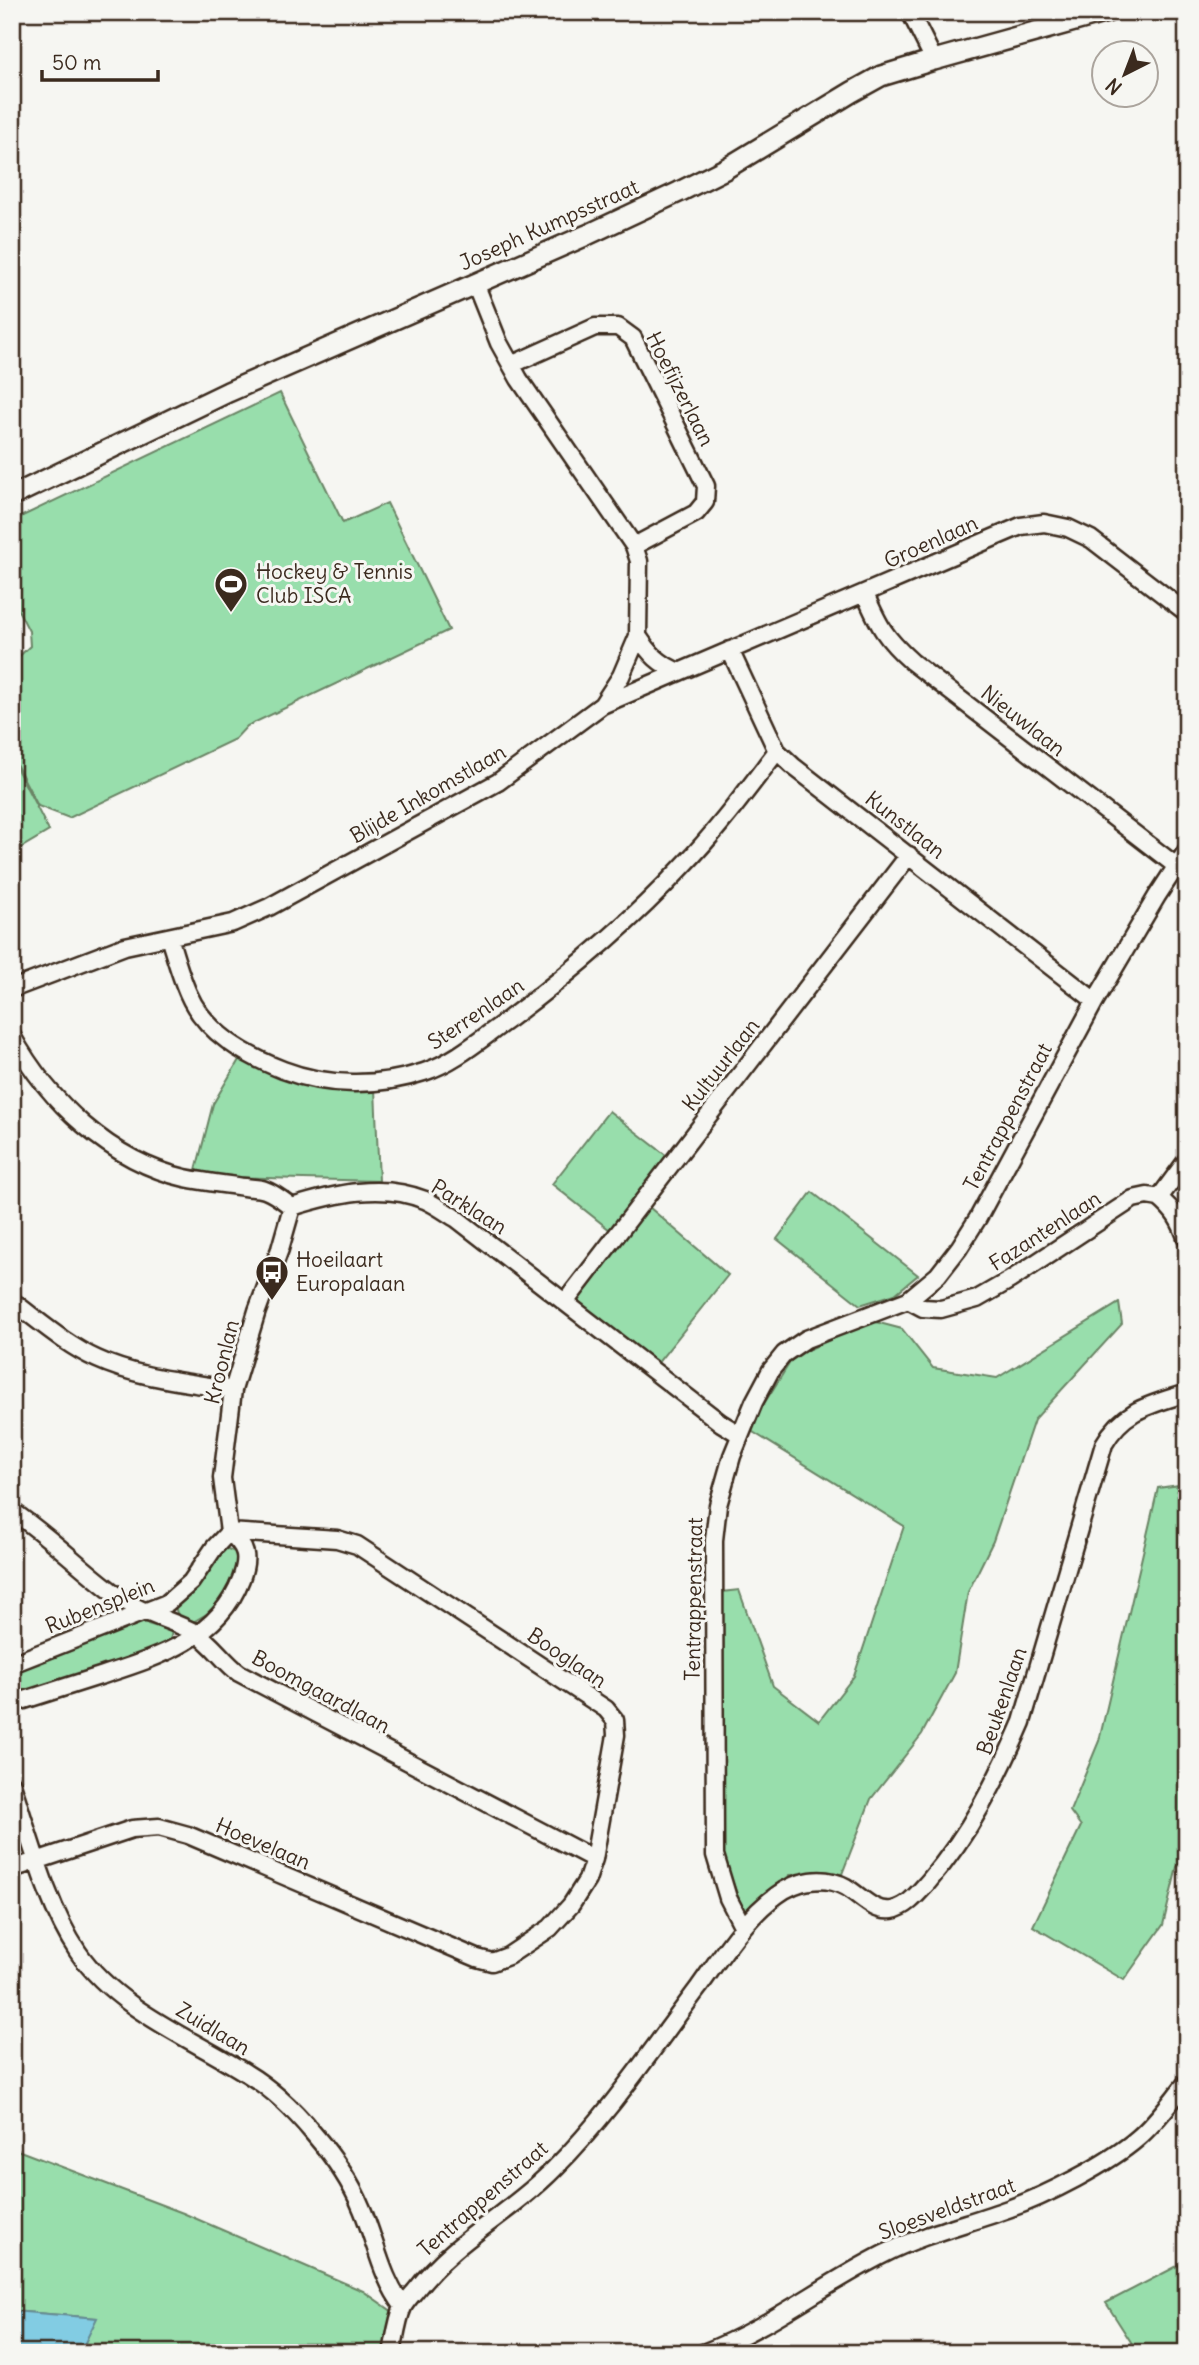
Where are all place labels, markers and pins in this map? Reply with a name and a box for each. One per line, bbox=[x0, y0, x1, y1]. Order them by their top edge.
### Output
place label: Hockey & Tennis Club ISCA bbox=[256, 558, 413, 609]
sports icon: Hockey & Tennis Club ISCA bbox=[212, 565, 250, 614]
place label: Hoeilaart Europalaan bbox=[296, 1246, 405, 1297]
bus stop icon: Hoeilaart Europalaan bbox=[253, 1253, 291, 1302]

